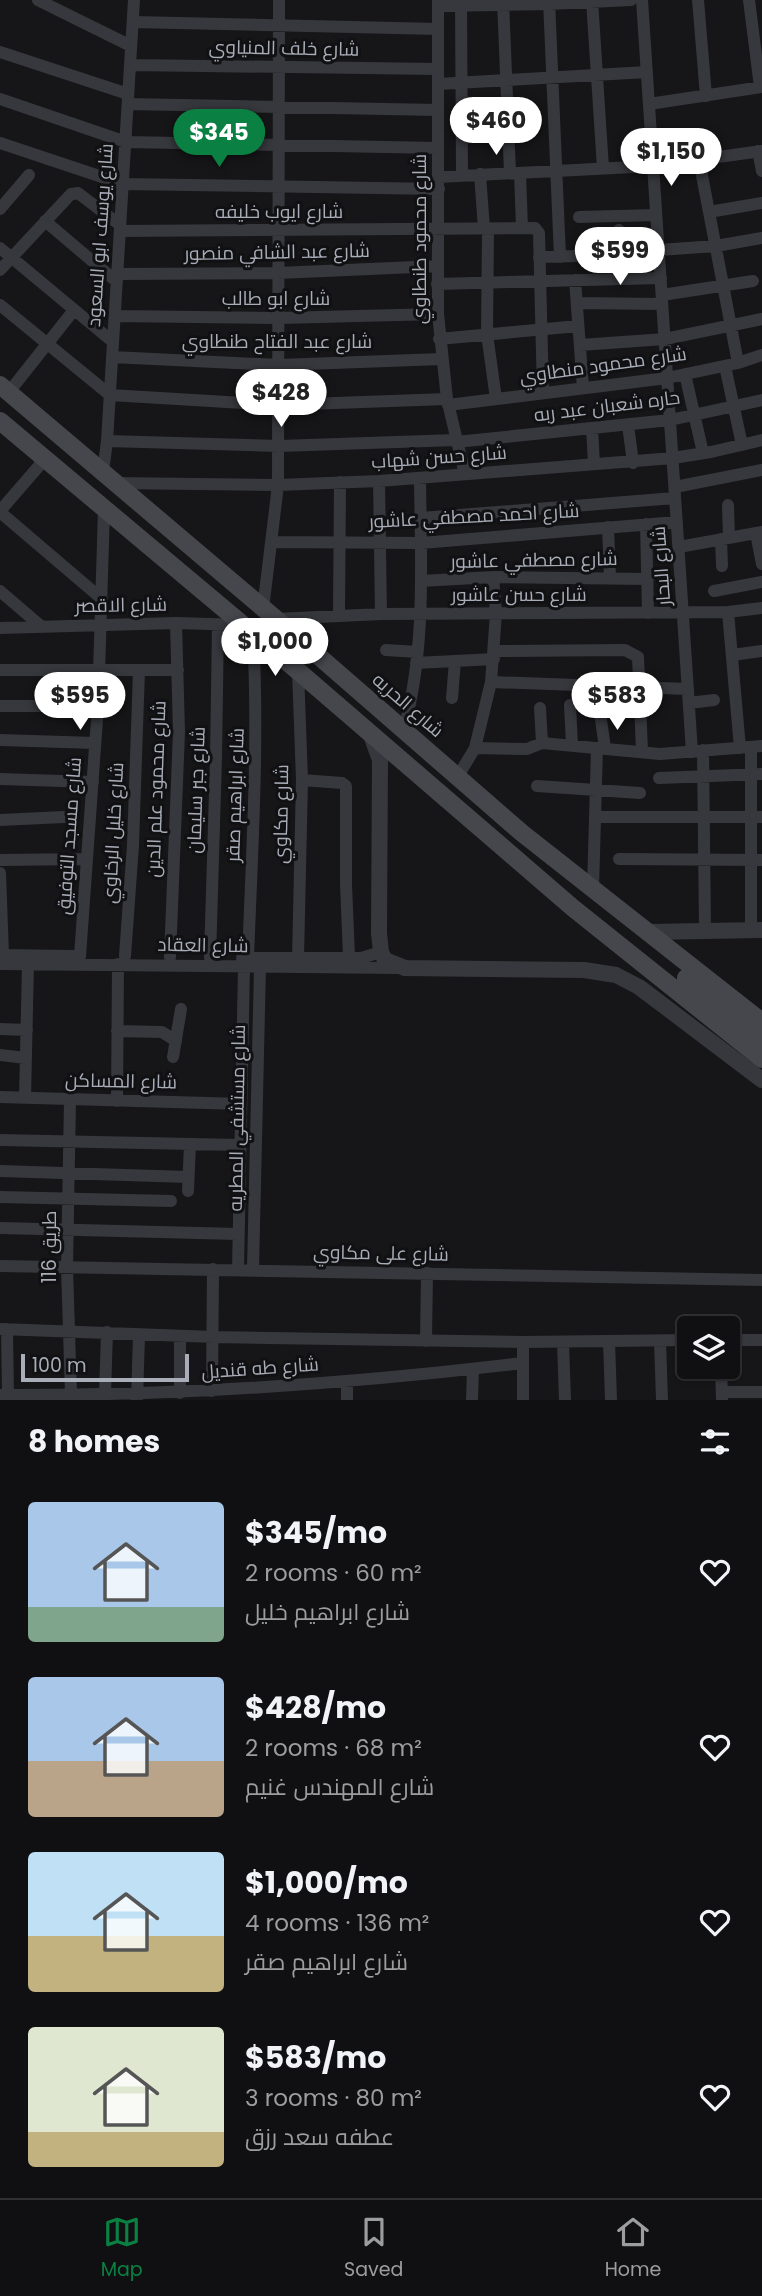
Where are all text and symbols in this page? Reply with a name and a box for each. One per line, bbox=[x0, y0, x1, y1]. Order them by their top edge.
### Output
street label: شارع خلف المنياوي bbox=[208, 33, 360, 64]
pin: $460 bbox=[455, 97, 537, 157]
text: $460 bbox=[466, 104, 526, 136]
pin: $345 bbox=[178, 110, 260, 169]
text: $345 bbox=[189, 116, 249, 148]
pin: $1,150 bbox=[614, 128, 728, 188]
text: $1,150 bbox=[637, 135, 705, 167]
street label: شارع يوسف ابو السعود bbox=[80, 142, 120, 328]
street label: شارع محمود طنطاوي bbox=[406, 154, 434, 324]
street label: شارع ايوب خليفه bbox=[215, 198, 343, 225]
pin: $599 bbox=[579, 228, 661, 287]
text: $599 bbox=[591, 234, 649, 266]
street label: شارع عبد الشافي منصور bbox=[183, 237, 370, 268]
street label: شارع ابو طالب bbox=[222, 285, 330, 312]
street label: شارع عبد الفتاح طنطاوي bbox=[182, 328, 372, 356]
street label: شارع محمود منطاوي bbox=[518, 340, 688, 391]
pin: $428 bbox=[240, 370, 322, 429]
text: $428 bbox=[252, 376, 310, 408]
street label: حاره شعبان عبد ربه bbox=[532, 384, 682, 428]
street label: شارع حسن شهاب bbox=[370, 439, 508, 475]
street label: شارع احمد مصطفي عاشور bbox=[367, 497, 580, 536]
street label: شارع البحار bbox=[645, 525, 677, 608]
street label: شارع مصطفي عاشور bbox=[449, 545, 618, 576]
street label: شارع حسن عاشور bbox=[450, 581, 587, 608]
street label: شارع الاقصر bbox=[74, 591, 167, 619]
pin: $1,000 bbox=[218, 618, 332, 678]
text: $1,000 bbox=[237, 625, 313, 657]
street label: شارع الحريه bbox=[366, 666, 450, 744]
pin: $595 bbox=[39, 672, 121, 732]
pin: $583 bbox=[576, 672, 658, 732]
text: $595 bbox=[50, 679, 110, 711]
text: $583 bbox=[588, 679, 646, 711]
street label: شارع محمود علم الدين bbox=[139, 700, 173, 878]
street label: شارع جبر سليمان bbox=[180, 726, 212, 854]
street label: شارع ابراهيم صقر bbox=[219, 727, 251, 864]
street label: شارع مسجد التوفيق bbox=[50, 756, 88, 916]
street label: شارع خليل الرخاوي bbox=[96, 762, 131, 905]
street label: شارع مكاوي bbox=[267, 764, 296, 864]
street label: شارع العقاد bbox=[157, 931, 249, 959]
street label: شارع مستشفي المطريه bbox=[222, 1024, 253, 1212]
street label: شارع المساكن bbox=[65, 1067, 177, 1095]
street label: طريق 116 bbox=[36, 1211, 63, 1283]
street label: شارع على مكاوي bbox=[313, 1238, 449, 1269]
map controls bbox=[677, 1316, 740, 1379]
button: layers bbox=[677, 1316, 740, 1379]
street label: شارع طه قنديل bbox=[200, 1350, 320, 1386]
scale bar bbox=[21, 1351, 189, 1383]
text: 100 m bbox=[32, 1352, 87, 1379]
text: 8 homes bbox=[28, 1420, 160, 1463]
icon: filters bbox=[696, 1423, 734, 1461]
text: $345/mo bbox=[245, 1511, 387, 1554]
icon: home bbox=[84, 1530, 168, 1614]
icon: heart bbox=[696, 1553, 734, 1591]
text: 2 rooms · 60 m² bbox=[245, 1557, 422, 1589]
text: شارع ابراهيم خليل bbox=[245, 1596, 410, 1628]
text: $428/mo bbox=[245, 1686, 386, 1729]
icon: home bbox=[84, 1705, 168, 1789]
icon: heart bbox=[696, 1728, 734, 1766]
text: 2 rooms · 68 m² bbox=[245, 1732, 422, 1764]
text: شارع المهندس غنيم bbox=[245, 1771, 434, 1803]
text: $1,000/mo bbox=[245, 1861, 408, 1904]
icon: home bbox=[84, 1880, 168, 1964]
icon: heart bbox=[696, 1903, 734, 1941]
text: 4 rooms · 136 m² bbox=[245, 1907, 429, 1939]
text: شارع ابراهيم صقر bbox=[245, 1946, 408, 1978]
text: $583/mo bbox=[245, 2036, 386, 2079]
icon: home bbox=[84, 2055, 168, 2139]
icon: heart bbox=[696, 2078, 734, 2116]
text: 3 rooms · 80 m² bbox=[245, 2082, 422, 2114]
text: عطفه سعد رزق bbox=[245, 2121, 394, 2153]
tab: Map bbox=[101, 2213, 143, 2284]
tab: Saved bbox=[344, 2213, 403, 2284]
tab: Home bbox=[605, 2213, 661, 2284]

